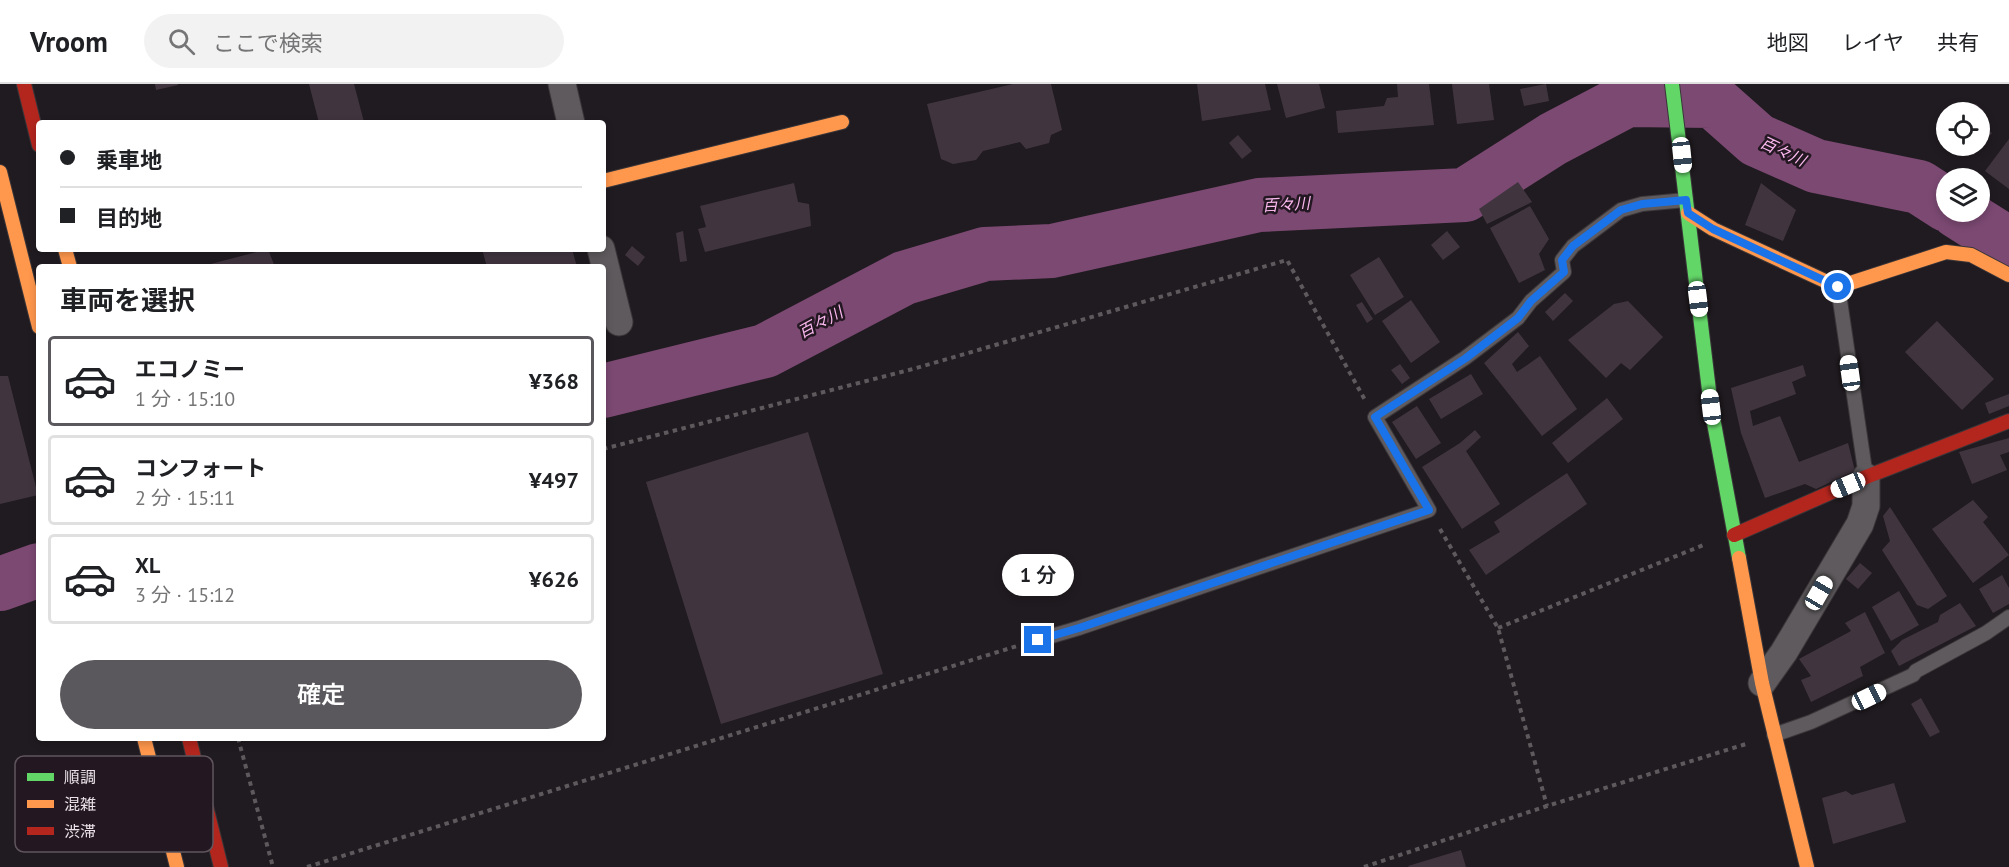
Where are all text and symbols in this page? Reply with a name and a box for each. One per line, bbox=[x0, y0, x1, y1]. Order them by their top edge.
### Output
search box bbox=[144, 14, 564, 68]
text: Vroom bbox=[30, 23, 108, 60]
icon: search bbox=[165, 25, 198, 58]
text: ここで検索 bbox=[213, 29, 323, 57]
text: 地図 bbox=[1767, 29, 1809, 56]
text: レイヤ bbox=[1842, 29, 1904, 56]
text: 共有 bbox=[1937, 29, 1979, 56]
map controls bbox=[1936, 102, 1990, 222]
button: locate bbox=[1936, 102, 1990, 156]
water label: 百々川 bbox=[1757, 132, 1811, 171]
car bbox=[1671, 136, 1693, 174]
text: 乗車地 bbox=[96, 146, 162, 174]
button: layers bbox=[1936, 168, 1990, 222]
water label: 百々川 bbox=[1262, 193, 1312, 215]
text: 目的地 bbox=[96, 204, 162, 232]
route start bbox=[1824, 273, 1851, 300]
car bbox=[1687, 280, 1709, 318]
text: 車両を選択 bbox=[60, 283, 195, 317]
water label: 百々川 bbox=[794, 301, 848, 342]
icon: car bbox=[63, 354, 117, 408]
car bbox=[1839, 354, 1861, 392]
text: エコノミー bbox=[135, 355, 245, 383]
text: ¥368 bbox=[529, 367, 579, 395]
text: 1 分 · 15:10 bbox=[135, 386, 235, 412]
car bbox=[1700, 388, 1722, 426]
icon: car bbox=[63, 453, 117, 507]
text: コンフォート bbox=[135, 454, 266, 482]
text: ¥497 bbox=[529, 466, 579, 494]
car bbox=[1828, 470, 1868, 500]
text: 2 分 · 15:11 bbox=[135, 485, 235, 511]
text: XL bbox=[135, 551, 160, 579]
icon: car bbox=[63, 552, 117, 606]
callout: 1 分 bbox=[1002, 553, 1074, 595]
text: 1 分 bbox=[1020, 562, 1056, 588]
text: ¥626 bbox=[529, 565, 579, 593]
car bbox=[1802, 573, 1836, 613]
text: 3 分 · 15:12 bbox=[135, 582, 235, 608]
route end bbox=[1024, 626, 1051, 653]
button: 確定 bbox=[60, 660, 582, 729]
car bbox=[1849, 681, 1889, 713]
legend bbox=[15, 756, 213, 852]
text: 順調 bbox=[64, 767, 96, 787]
text: 混雑 bbox=[64, 794, 96, 814]
text: 渋滞 bbox=[64, 821, 96, 841]

